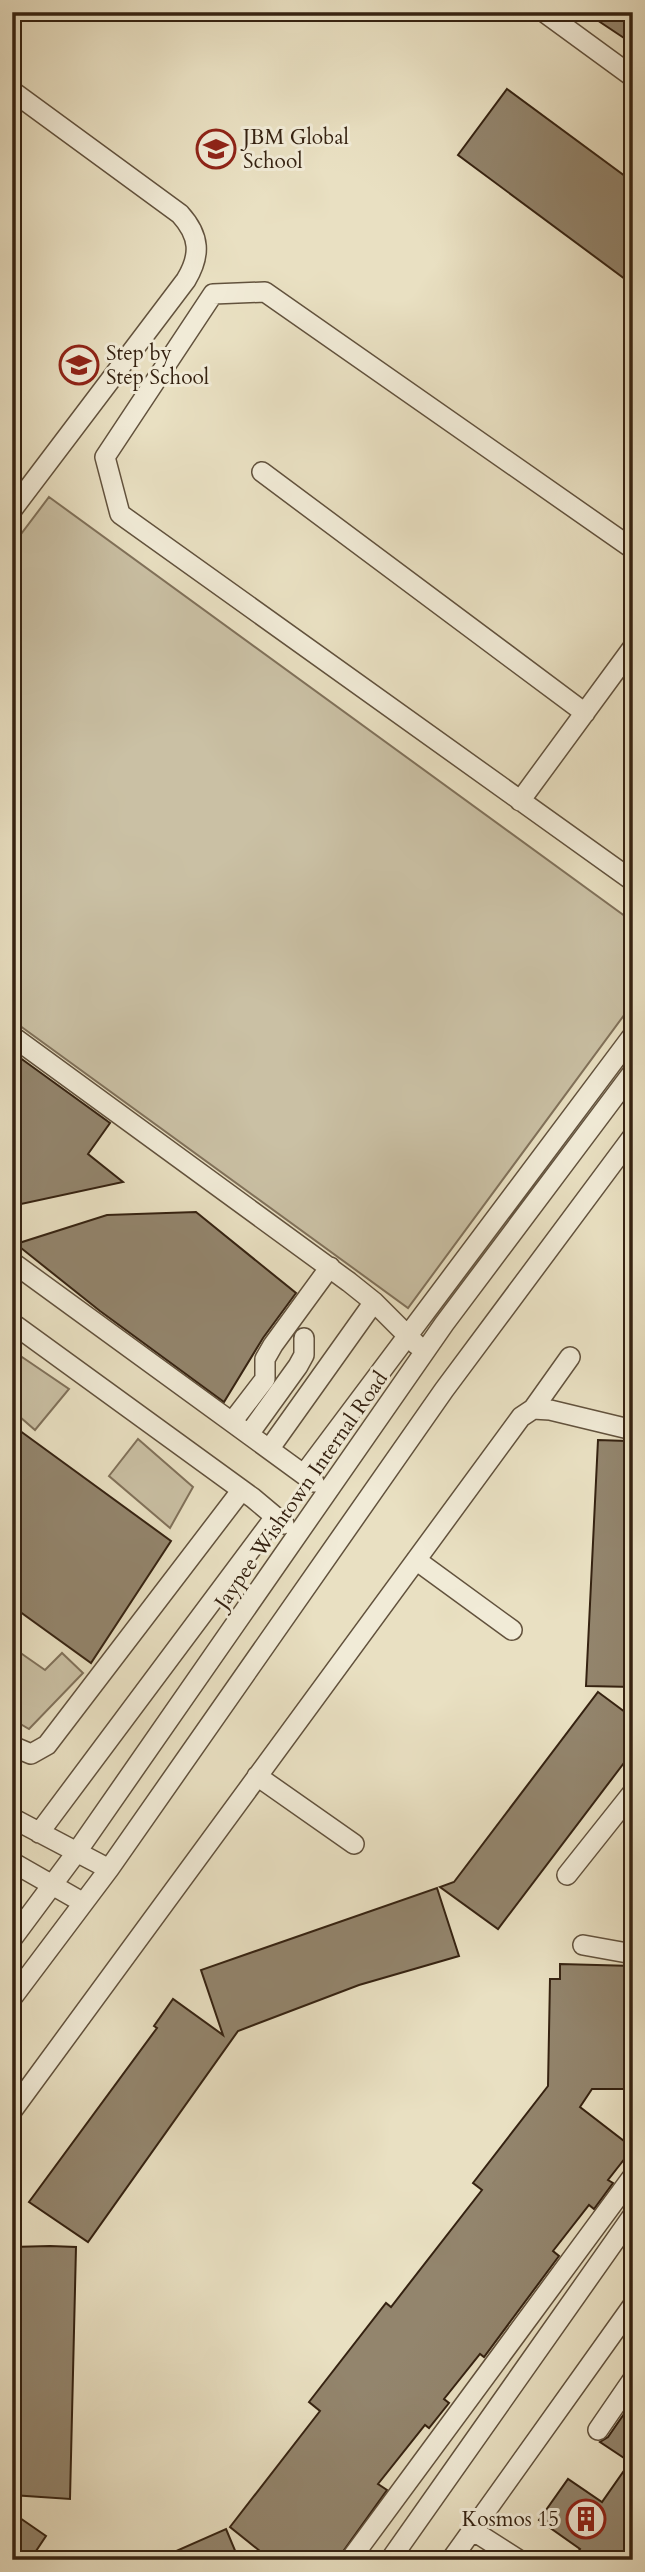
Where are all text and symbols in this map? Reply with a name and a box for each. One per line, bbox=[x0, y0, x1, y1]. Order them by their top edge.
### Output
place label: JBM Global School bbox=[240, 123, 349, 176]
school or university icon: JBM Global School bbox=[195, 128, 237, 170]
place label: Step by Step School bbox=[106, 339, 209, 392]
school or university icon: Step by Step School bbox=[58, 344, 100, 386]
street label: Jaypee Wishtown Internal Road bbox=[206, 1366, 395, 1618]
building icon: Kosmos 15 bbox=[565, 2498, 607, 2540]
place label: Kosmos 15 bbox=[462, 2505, 559, 2534]

